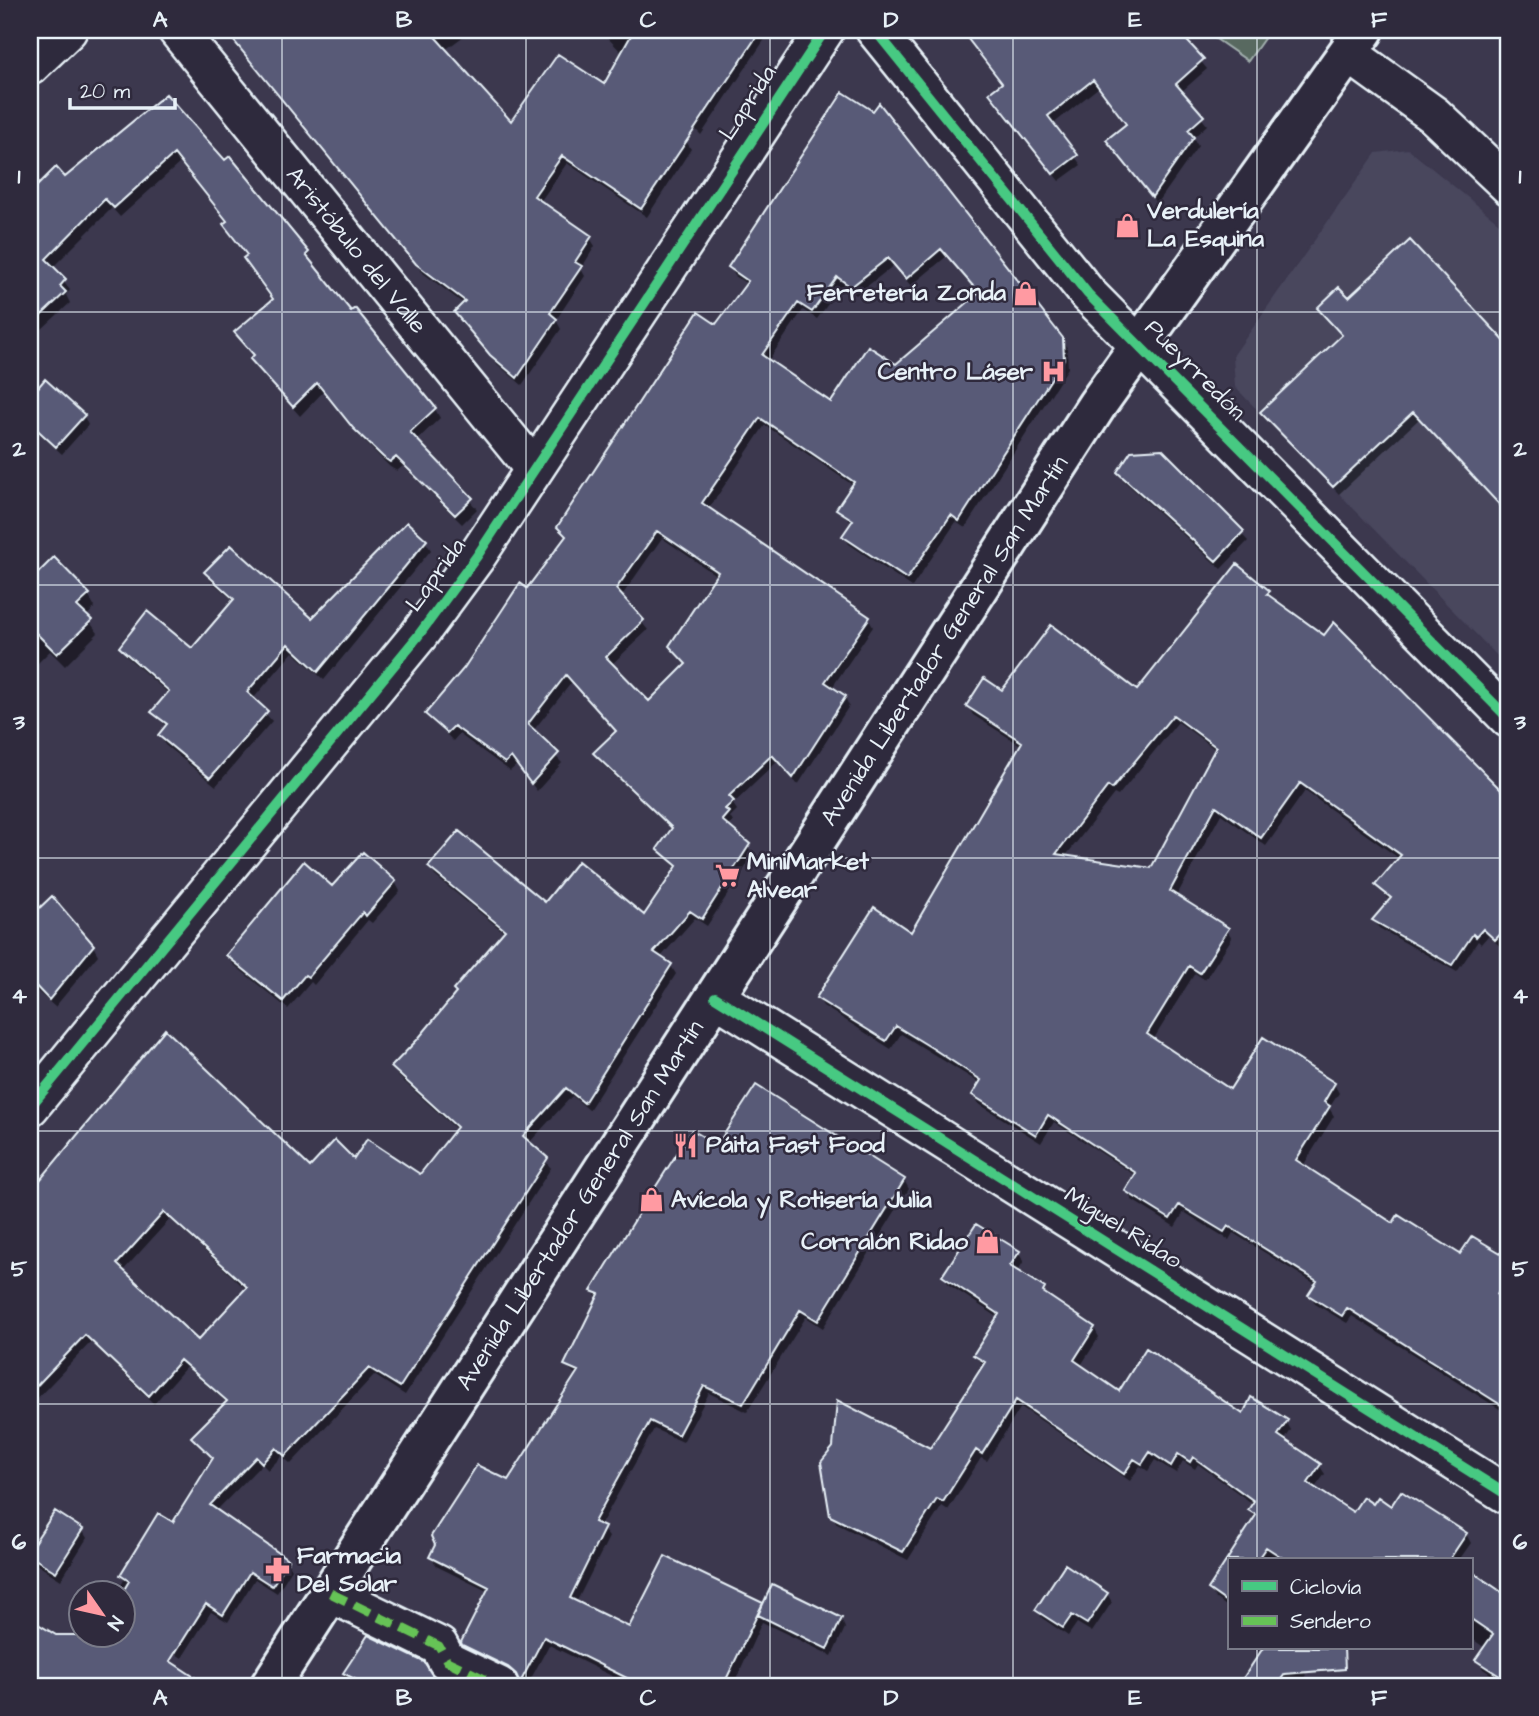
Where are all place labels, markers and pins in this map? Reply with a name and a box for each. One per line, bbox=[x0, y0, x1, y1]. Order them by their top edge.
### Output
place label: Verdulería La Esquina bbox=[1146, 194, 1265, 256]
shop icon: Verdulería La Esquina bbox=[1113, 211, 1141, 239]
place label: Ferretería Zonda bbox=[807, 276, 1007, 310]
shop icon: Ferretería Zonda bbox=[1012, 279, 1040, 307]
place label: Centro Láser bbox=[878, 355, 1034, 389]
hospital icon: Centro Láser bbox=[1039, 358, 1067, 386]
place label: MiniMarket Alvear bbox=[747, 845, 869, 907]
supermarket icon: MiniMarket Alvear bbox=[713, 862, 741, 890]
place label: Páita Fast Food bbox=[706, 1128, 885, 1162]
restaurant icon: Páita Fast Food bbox=[672, 1131, 700, 1159]
place label: Avícola y Rotisería Julia bbox=[671, 1183, 932, 1219]
shop icon: Avícola y Rotisería Julia bbox=[637, 1186, 665, 1214]
place label: Corralón Ridao bbox=[801, 1225, 969, 1259]
shop icon: Corralón Ridao bbox=[974, 1228, 1002, 1256]
place label: Farmacia Del Solar bbox=[297, 1539, 402, 1601]
pharmacy icon: Farmacia Del Solar bbox=[263, 1556, 291, 1584]

